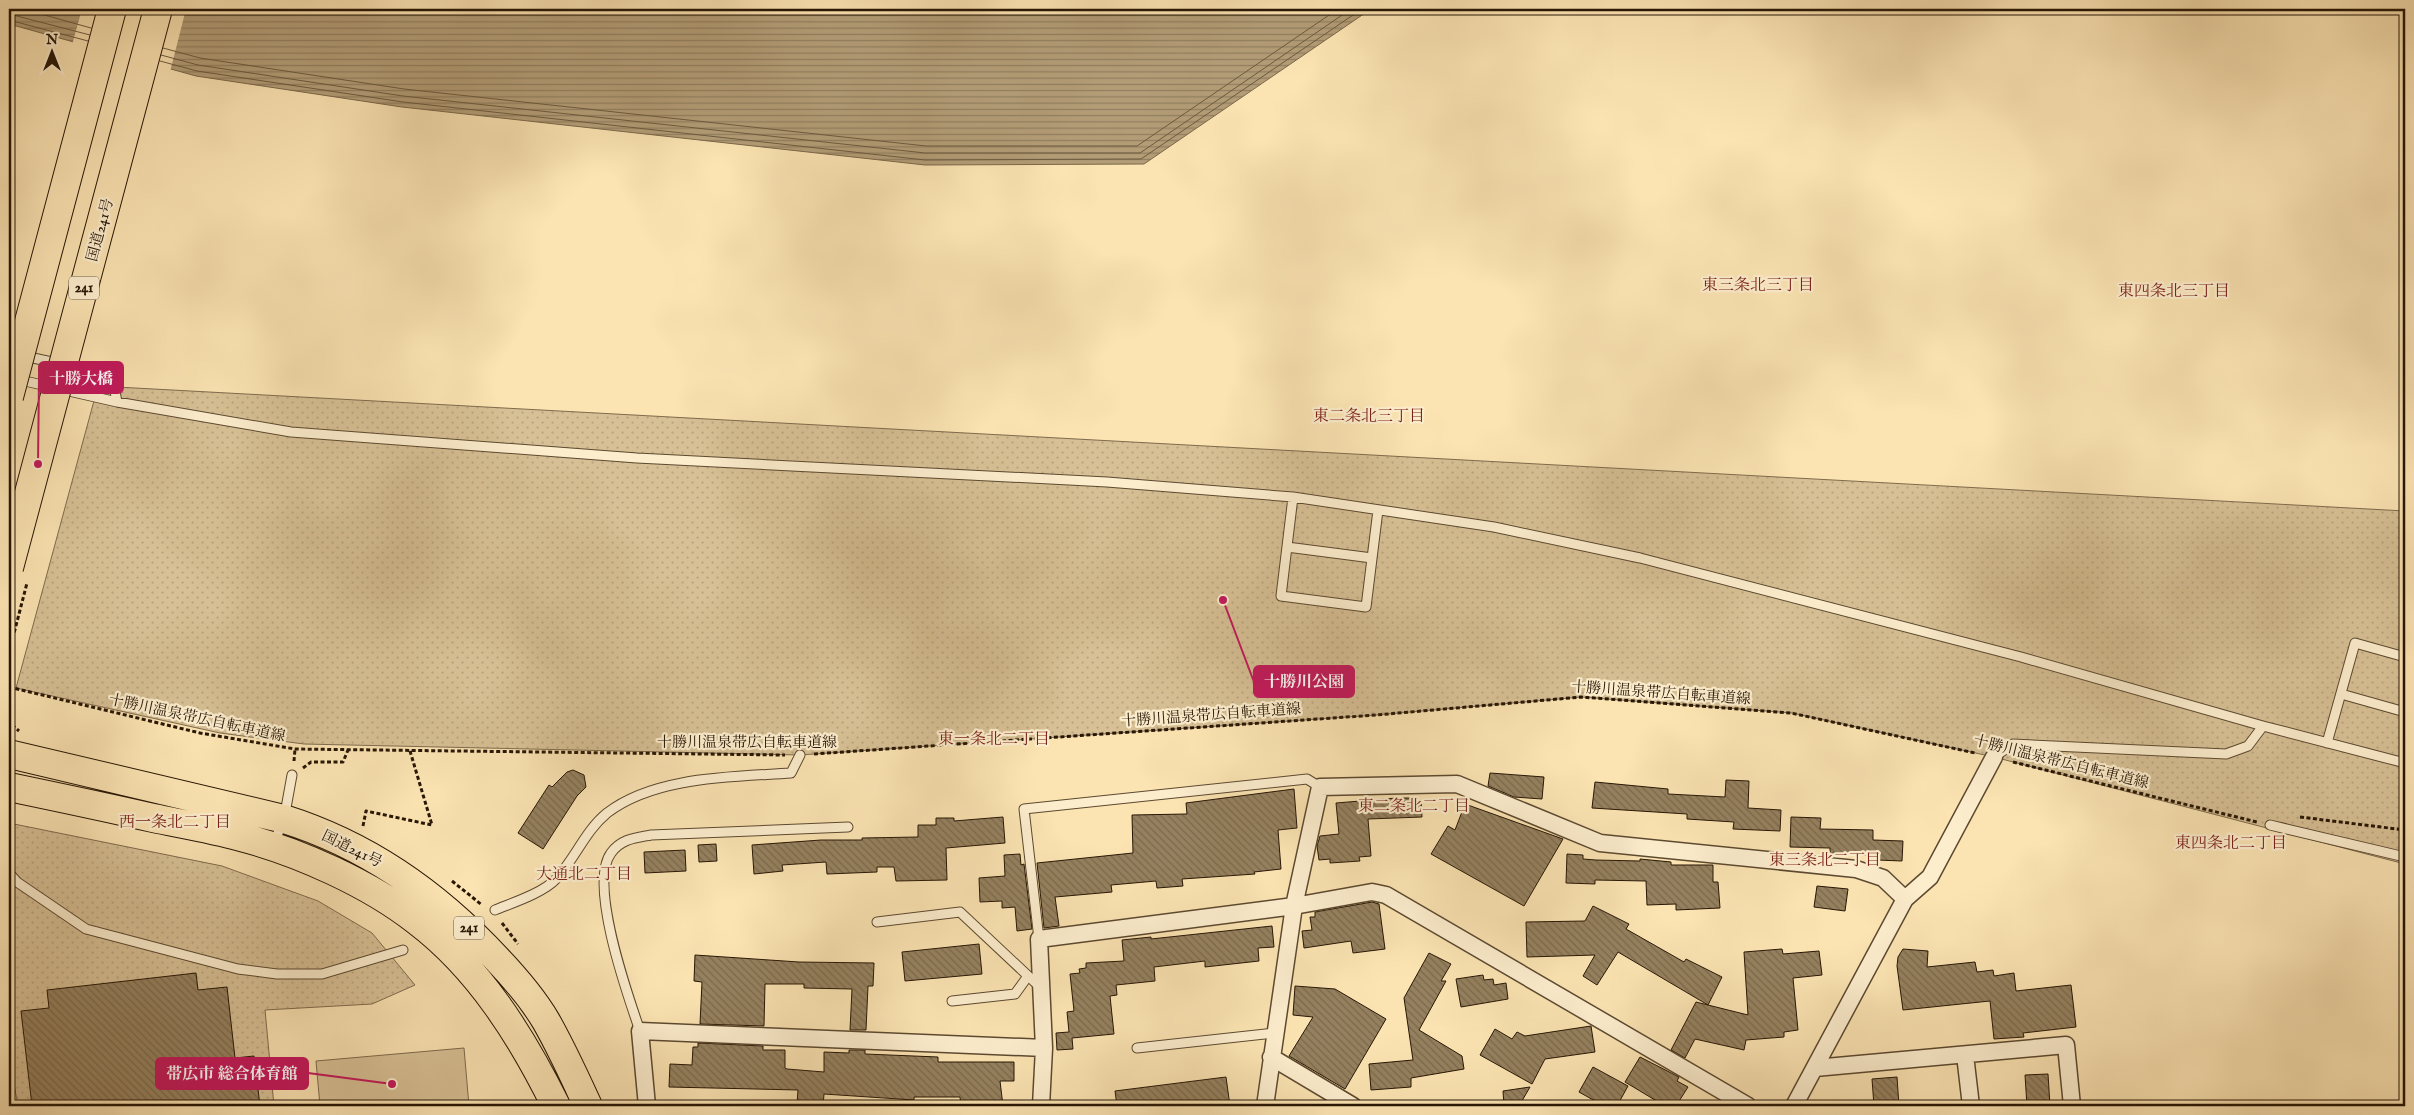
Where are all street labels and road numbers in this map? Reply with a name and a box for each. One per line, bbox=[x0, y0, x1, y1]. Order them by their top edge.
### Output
street label: 国道241号 bbox=[82, 196, 118, 264]
road number: 241 bbox=[69, 276, 99, 300]
street label: 十勝川温泉帯広自転車道線 bbox=[1571, 677, 1751, 709]
street label: 十勝川温泉帯広自転車道線 bbox=[107, 690, 287, 746]
street label: 十勝川温泉帯広自転車道線 bbox=[1121, 699, 1301, 731]
street label: 十勝川温泉帯広自転車道線 bbox=[1971, 731, 2151, 793]
street label: 十勝川温泉帯広自転車道線 bbox=[657, 733, 837, 752]
street label: 国道241号 bbox=[319, 826, 385, 872]
road number: 241 bbox=[454, 916, 484, 940]

